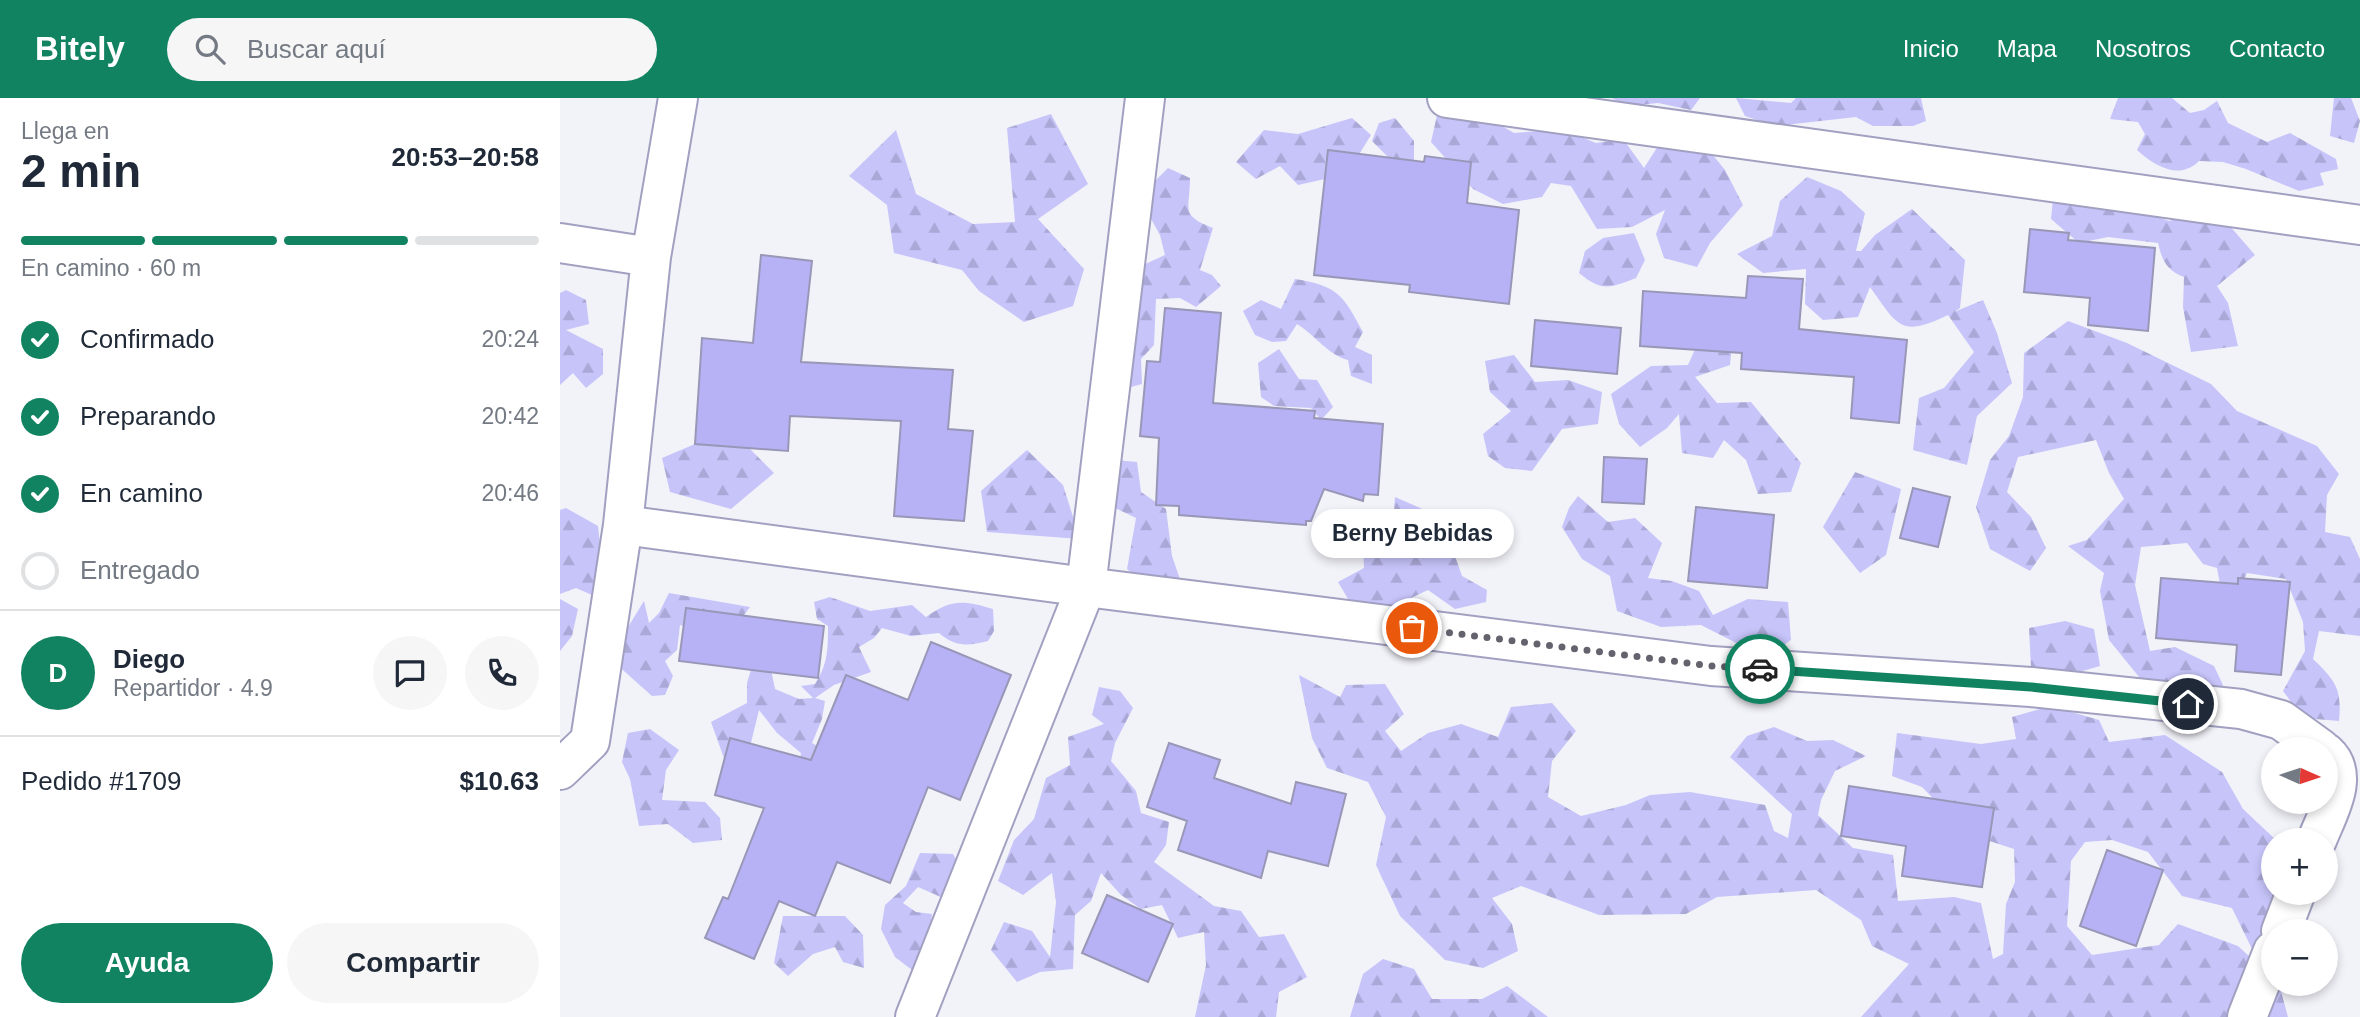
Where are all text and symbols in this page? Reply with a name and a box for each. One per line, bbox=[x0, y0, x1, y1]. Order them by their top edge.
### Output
search box bbox=[167, 18, 657, 81]
text: Bitely bbox=[35, 30, 125, 67]
icon: search bbox=[191, 30, 229, 68]
text: Buscar aquí bbox=[247, 34, 386, 64]
text: Inicio bbox=[1903, 35, 1959, 62]
text: Mapa bbox=[1997, 35, 2057, 62]
text: Nosotros bbox=[2095, 35, 2191, 62]
text: Contacto bbox=[2229, 35, 2325, 62]
text: Llega en bbox=[21, 118, 109, 144]
text: 20:53–20:58 bbox=[392, 142, 539, 172]
text: 2 min bbox=[21, 145, 141, 197]
text: En camino · 60 m bbox=[21, 255, 201, 281]
icon: check bbox=[21, 321, 59, 359]
text: Confirmado bbox=[80, 324, 214, 354]
text: 20:24 bbox=[481, 326, 539, 352]
icon: check bbox=[21, 398, 59, 436]
text: Preparando bbox=[80, 401, 216, 431]
text: 20:42 bbox=[481, 403, 539, 429]
icon: check bbox=[21, 475, 59, 513]
text: En camino bbox=[80, 478, 203, 508]
text: 20:46 bbox=[481, 480, 539, 506]
callout: Berny Bebidas bbox=[1310, 509, 1514, 558]
text: Berny Bebidas bbox=[1332, 520, 1493, 546]
text: Entregado bbox=[80, 555, 200, 585]
pin bbox=[1382, 598, 1442, 658]
icon: bag bbox=[1393, 609, 1431, 647]
courier bbox=[1725, 634, 1795, 704]
button: chat bbox=[373, 636, 447, 710]
button: phone bbox=[465, 636, 539, 710]
text: Diego bbox=[113, 644, 185, 674]
icon: car bbox=[1741, 650, 1779, 688]
text: D bbox=[49, 658, 67, 688]
pin bbox=[2158, 674, 2218, 734]
text: Repartidor · 4.9 bbox=[113, 675, 273, 701]
icon: home bbox=[2169, 685, 2207, 723]
north arrow bbox=[2261, 737, 2338, 814]
map controls bbox=[2261, 737, 2338, 996]
text: Pedido #1709 bbox=[21, 766, 181, 796]
text: $10.63 bbox=[459, 766, 539, 796]
button: + bbox=[2261, 828, 2338, 905]
button: − bbox=[2261, 919, 2338, 996]
button: Ayuda bbox=[21, 923, 273, 1003]
button: Compartir bbox=[287, 923, 539, 1003]

